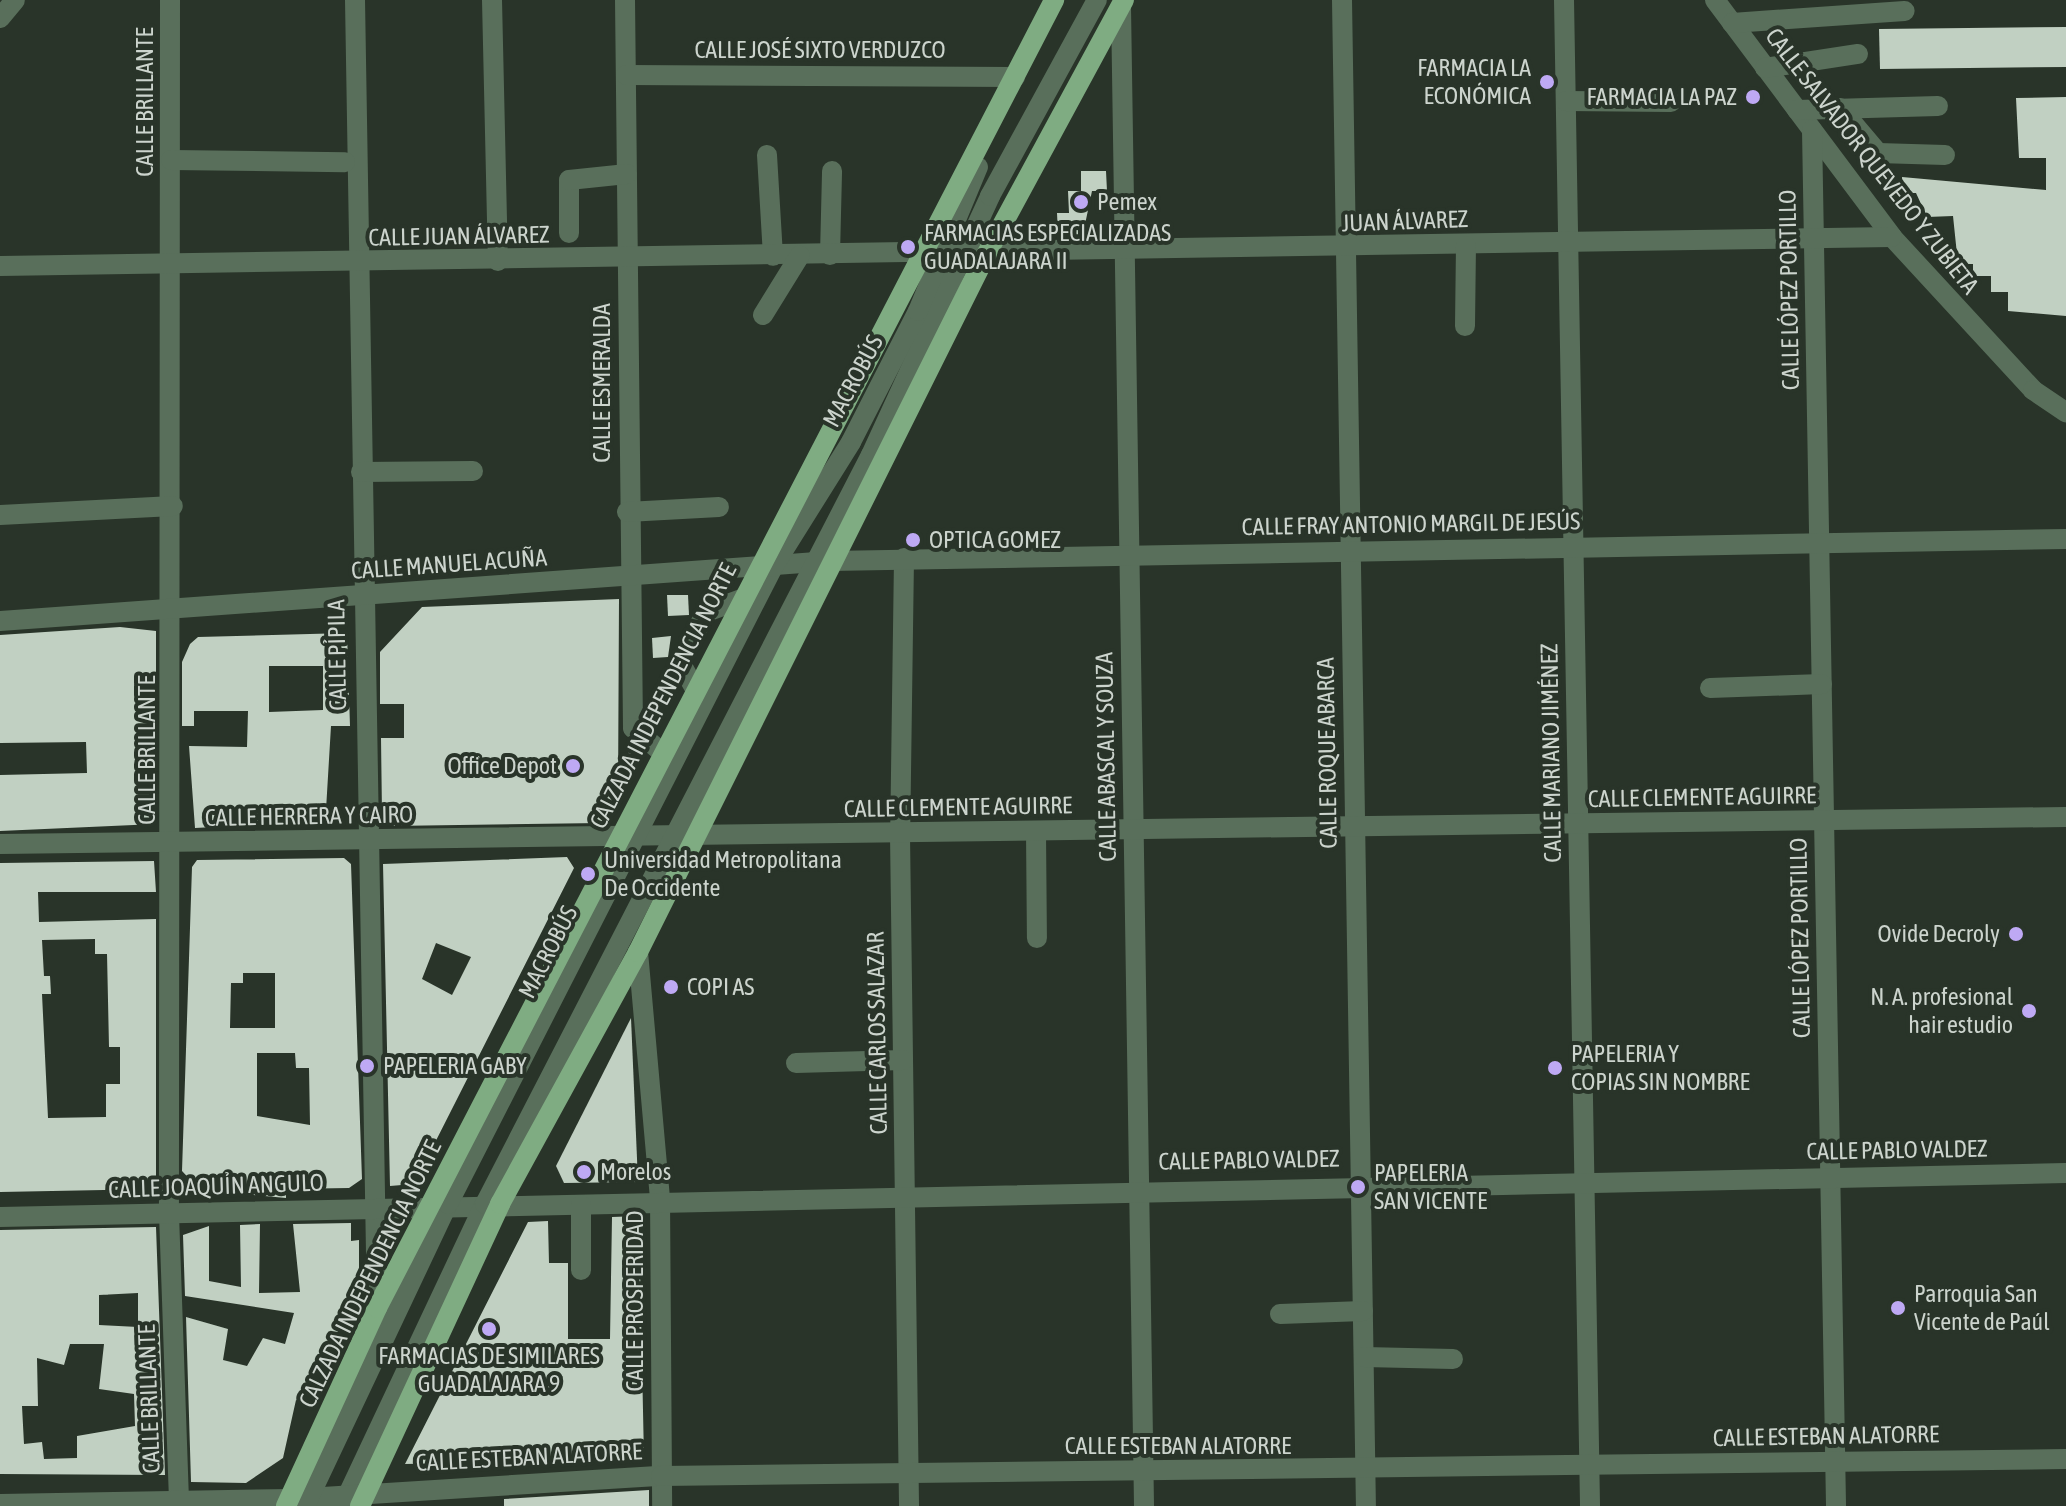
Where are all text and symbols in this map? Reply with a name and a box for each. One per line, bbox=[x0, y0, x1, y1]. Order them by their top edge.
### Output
street label: CALLE SALVADOR QUEVEDO Y ZUBIETA bbox=[1759, 22, 1985, 300]
street label: CALLE BRILLANTE bbox=[131, 27, 159, 177]
street label: CALLE JOSÉ SIXTO VERDUZCO bbox=[694, 36, 946, 64]
place label: FARMACIA LA ECONÓMICA bbox=[1417, 54, 1531, 110]
marker: FARMACIA LA ECONÓMICA bbox=[1538, 73, 1556, 91]
place label: FARMACIA LA PAZ bbox=[1587, 83, 1737, 111]
marker: FARMACIA LA PAZ bbox=[1744, 88, 1762, 106]
place label: Pemex bbox=[1097, 188, 1157, 216]
street label: CALLE LÓPEZ PORTILLO bbox=[1773, 190, 1805, 390]
marker: Pemex bbox=[1072, 193, 1090, 211]
street label: JUAN ÁLVAREZ bbox=[1341, 204, 1469, 238]
place label: FARMACIAS ESPECIALIZADAS GUADALAJARA II bbox=[924, 219, 1171, 275]
street label: CALLE JUAN ÁLVAREZ bbox=[368, 220, 550, 252]
marker: FARMACIAS ESPECIALIZADAS GUADALAJARA II bbox=[899, 238, 917, 256]
street label: CALLE ESMERALDA bbox=[588, 303, 616, 463]
street label: MACROBÚS bbox=[817, 330, 889, 432]
street label: CALLE FRAY ANTONIO MARGIL DE JESÚS bbox=[1241, 507, 1581, 541]
place label: OPTICA GOMEZ bbox=[929, 526, 1061, 554]
marker: OPTICA GOMEZ bbox=[904, 531, 922, 549]
street label: CALLE MANUEL ACUÑA bbox=[350, 543, 548, 585]
street label: CALZADA INDEPENDENCIA NORTE bbox=[583, 559, 743, 833]
street label: CALLE PÍPILA bbox=[322, 599, 352, 711]
street label: CALLE MARIANO JIMÉNEZ bbox=[1535, 643, 1567, 863]
street label: CALLE ABASCAL Y SOUZA bbox=[1090, 652, 1122, 862]
street label: CALLE ROQUE ABARCA bbox=[1311, 657, 1343, 849]
street label: CALLE BRILLANTE bbox=[133, 675, 161, 825]
place label: Office Depot bbox=[447, 752, 557, 780]
marker: Office Depot bbox=[564, 757, 582, 775]
street label: CALLE CLEMENTE AGUIRRE bbox=[1588, 781, 1816, 813]
street label: CALLE CLEMENTE AGUIRRE bbox=[844, 791, 1072, 823]
street label: CALLE HERRERA Y CAIRO bbox=[205, 800, 413, 832]
street label: CALLE LÓPEZ PORTILLO bbox=[1784, 838, 1816, 1038]
place label: Universidad Metropolitana De Occidente bbox=[604, 846, 842, 902]
marker: Universidad Metropolitana De Occidente bbox=[579, 865, 597, 883]
street label: MACROBÚS bbox=[512, 901, 584, 1003]
place label: Ovide Decroly bbox=[1878, 920, 2000, 948]
marker: Ovide Decroly bbox=[2007, 925, 2025, 943]
street label: CALLE CARLOS SALAZAR bbox=[861, 931, 893, 1135]
place label: COPI AS bbox=[687, 973, 754, 1001]
marker: COPI AS bbox=[662, 978, 680, 996]
place label: N. A. profesional hair estudio bbox=[1870, 983, 2013, 1039]
marker: N. A. profesional hair estudio bbox=[2020, 1002, 2038, 1020]
place label: PAPELERIA Y COPIAS SIN NOMBRE bbox=[1571, 1040, 1750, 1096]
place label: PAPELERIA GABY bbox=[383, 1052, 527, 1080]
marker: PAPELERIA GABY bbox=[358, 1057, 376, 1075]
marker: PAPELERIA Y COPIAS SIN NOMBRE bbox=[1546, 1059, 1564, 1077]
street label: CALLE PABLO VALDEZ bbox=[1806, 1134, 1988, 1166]
street label: CALZADA INDEPENDENCIA NORTE bbox=[293, 1136, 447, 1412]
street label: CALLE PABLO VALDEZ bbox=[1158, 1144, 1340, 1176]
place label: Morelos bbox=[600, 1158, 671, 1186]
place label: PAPELERIA SAN VICENTE bbox=[1374, 1159, 1487, 1215]
marker: Morelos bbox=[575, 1163, 593, 1181]
street label: CALLE JOAQUÍN ANGULO bbox=[108, 1168, 324, 1204]
marker: PAPELERIA SAN VICENTE bbox=[1349, 1178, 1367, 1196]
street label: CALLE PROSPERIDAD bbox=[621, 1210, 649, 1392]
place label: Parroquia San Vicente de Paúl bbox=[1914, 1280, 2050, 1336]
marker: Parroquia San Vicente de Paúl bbox=[1889, 1299, 1907, 1317]
marker: FARMACIAS DE SIMILARES GUADALAJARA 9 bbox=[480, 1320, 498, 1338]
street label: CALLE BRILLANTE bbox=[132, 1324, 166, 1474]
place label: FARMACIAS DE SIMILARES GUADALAJARA 9 bbox=[378, 1342, 600, 1398]
street label: CALLE ESTEBAN ALATORRE bbox=[1713, 1420, 1939, 1452]
street label: CALLE ESTEBAN ALATORRE bbox=[1065, 1432, 1291, 1460]
street label: CALLE ESTEBAN ALATORRE bbox=[415, 1437, 643, 1477]

